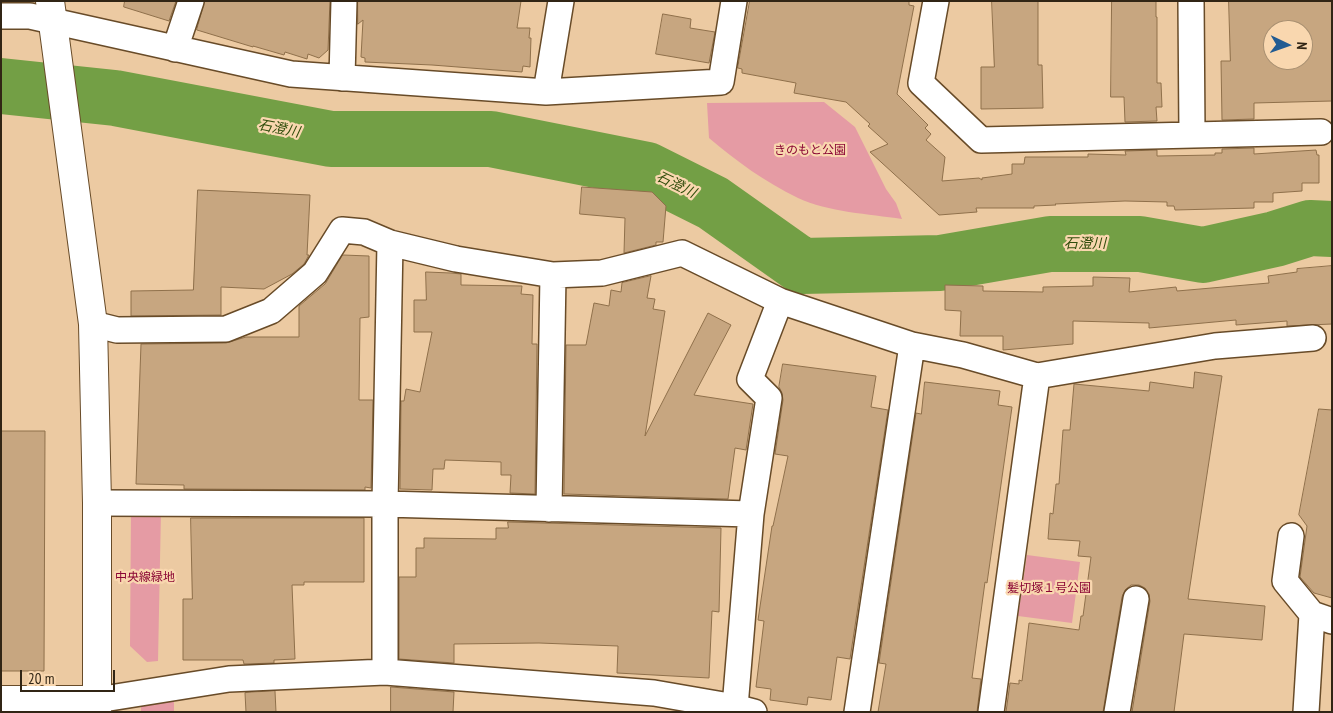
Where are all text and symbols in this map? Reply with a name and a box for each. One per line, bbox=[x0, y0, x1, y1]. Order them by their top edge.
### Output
north arrow bbox=[1263, 20, 1313, 70]
text: N bbox=[1293, 41, 1311, 50]
water label: 石澄川 bbox=[257, 117, 301, 141]
park label: きのもと公園 bbox=[774, 144, 846, 158]
water label: 石澄川 bbox=[653, 168, 699, 202]
water label: 石澄川 bbox=[1064, 236, 1106, 252]
park label: 中央線緑地 bbox=[115, 571, 175, 585]
park label: 髪切塚１号公園 bbox=[1007, 582, 1091, 596]
scale bar bbox=[22, 660, 118, 692]
text: 20 m bbox=[28, 669, 54, 688]

